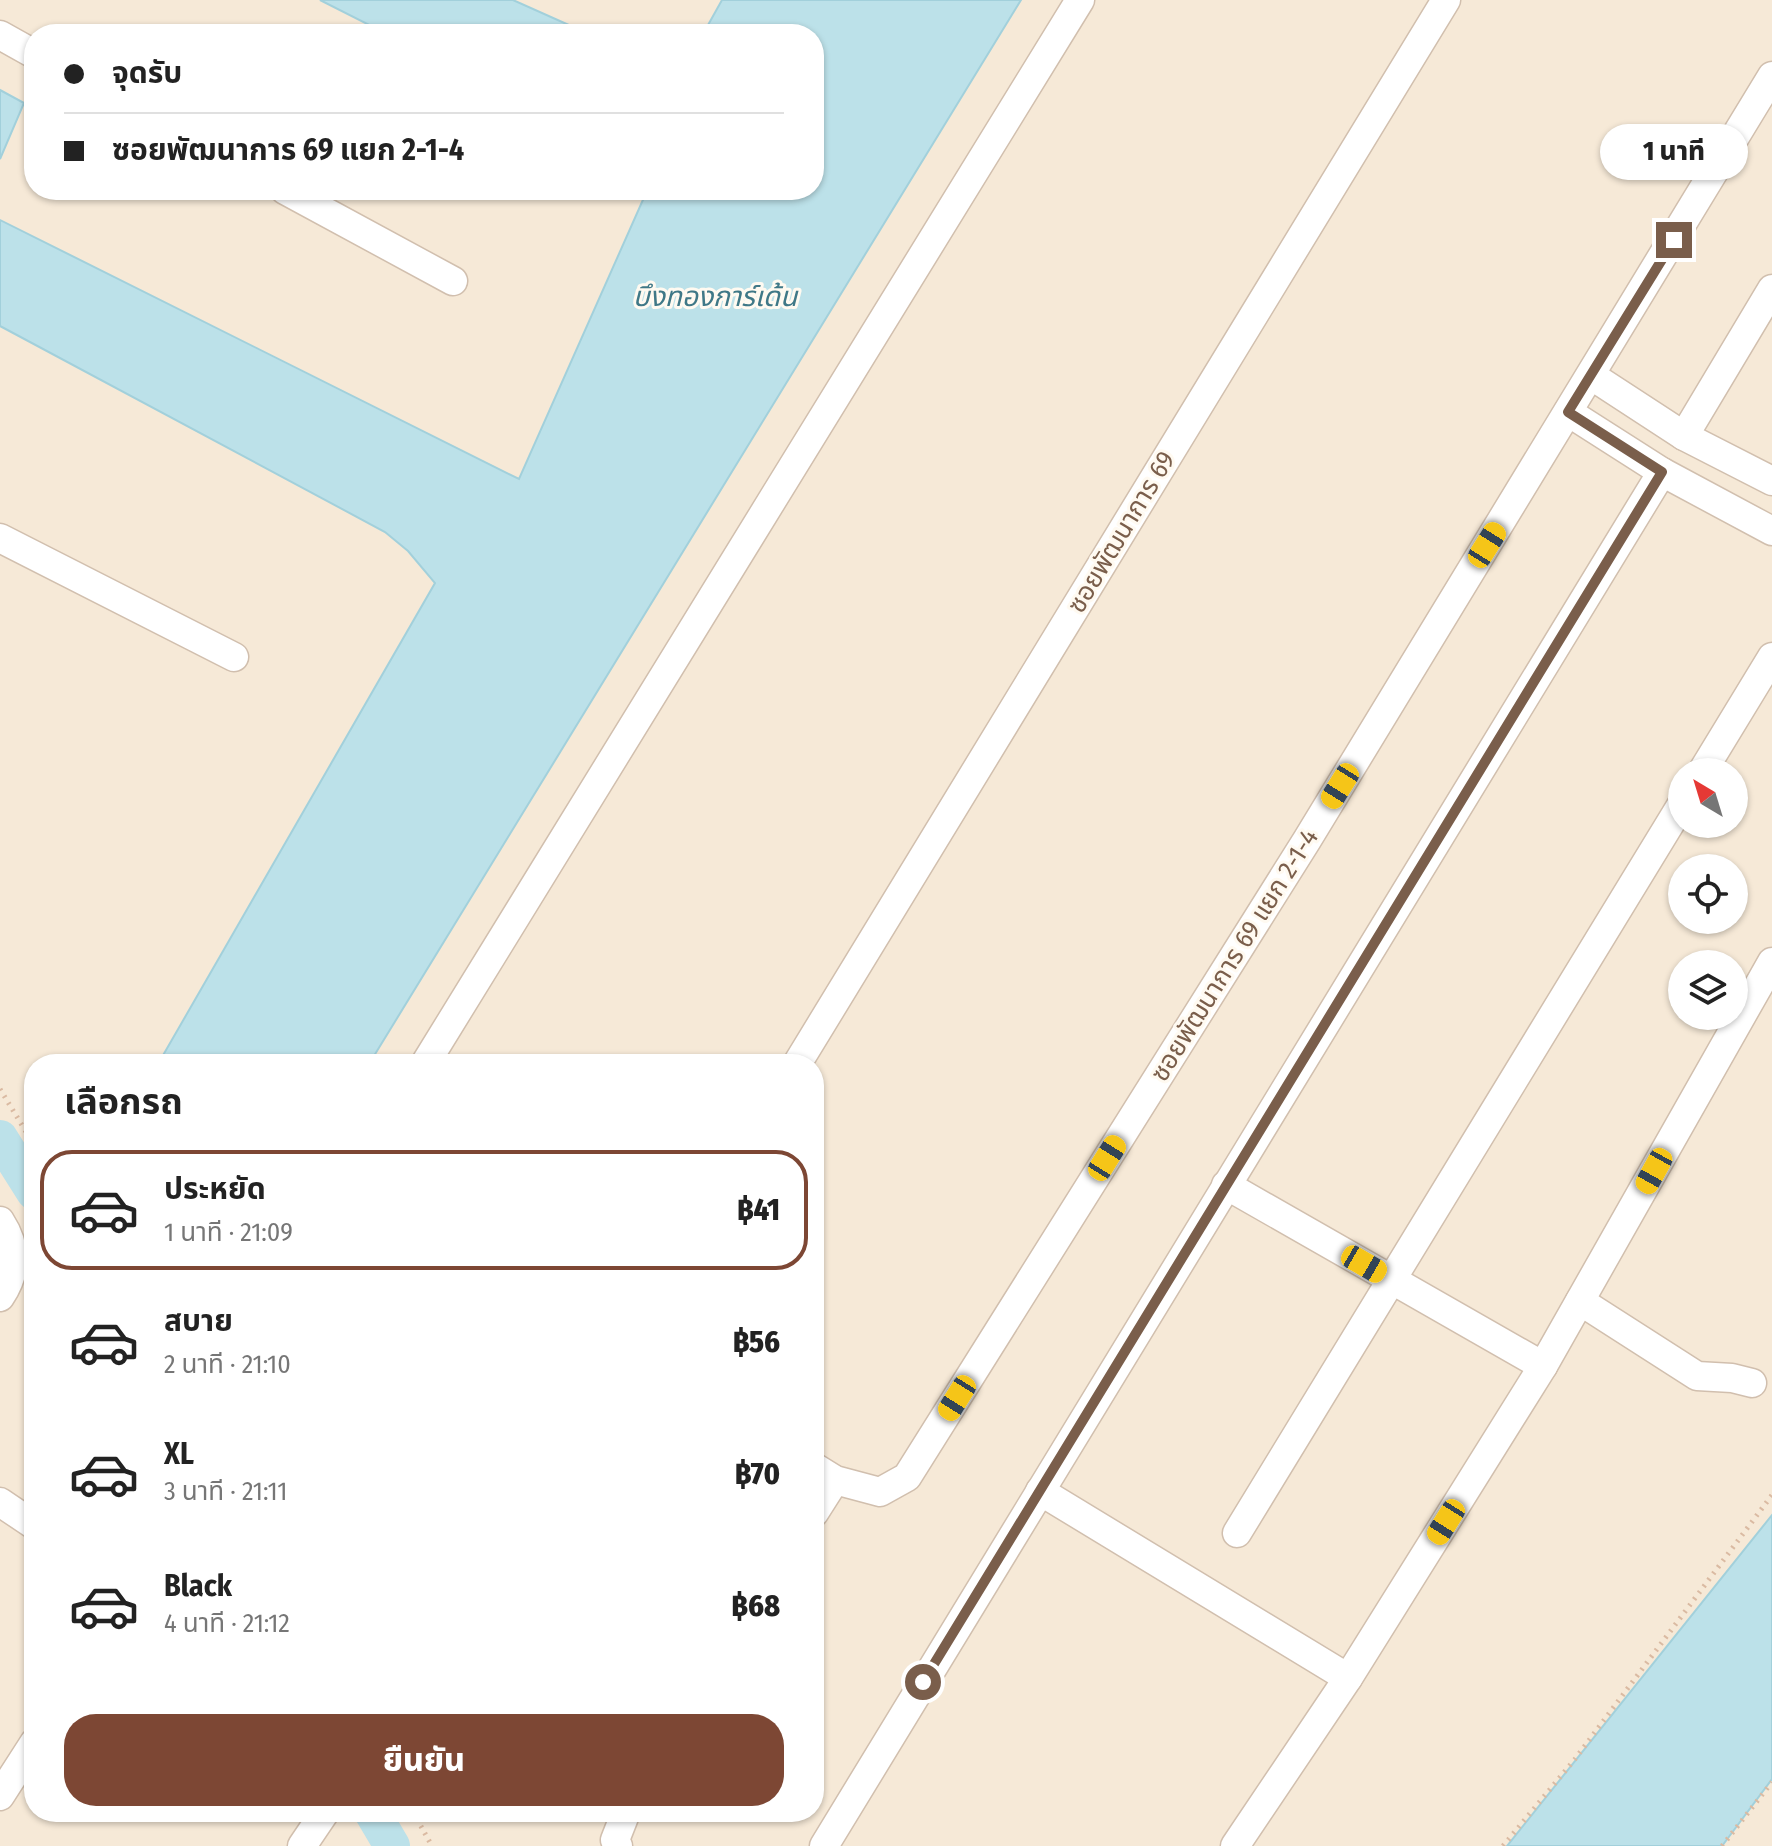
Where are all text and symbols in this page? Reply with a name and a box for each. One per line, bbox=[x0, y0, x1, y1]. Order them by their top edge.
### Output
text: จุดรับ bbox=[112, 55, 182, 91]
callout: 1 นาที bbox=[1600, 124, 1748, 180]
text: ซอยพัฒนาการ 69 แยก 2-1-4 bbox=[112, 132, 464, 168]
text: 1 นาที bbox=[1643, 136, 1705, 167]
route end bbox=[1656, 222, 1692, 258]
water label: บึงทองการ์เด้น bbox=[633, 280, 799, 313]
street label: ซอยพัฒนาการ 69 bbox=[1061, 446, 1182, 619]
car bbox=[1464, 518, 1510, 572]
north arrow bbox=[1668, 758, 1748, 838]
map controls bbox=[1668, 758, 1748, 1030]
car bbox=[1317, 759, 1363, 813]
street label: ซอยพัฒนาการ 69 แยก 2-1-4 bbox=[1144, 823, 1325, 1087]
button: locate bbox=[1668, 854, 1748, 934]
button: layers bbox=[1668, 950, 1748, 1030]
text: เลือกรถ bbox=[64, 1080, 183, 1124]
car bbox=[1084, 1131, 1130, 1185]
car bbox=[1632, 1144, 1676, 1198]
text: ประหยัด bbox=[164, 1171, 266, 1207]
icon: car bbox=[68, 1174, 140, 1246]
text: ฿41 bbox=[737, 1192, 780, 1228]
text: 1 นาที · 21:09 bbox=[164, 1217, 293, 1248]
car bbox=[1337, 1242, 1391, 1286]
text: สบาย bbox=[164, 1303, 233, 1339]
icon: car bbox=[68, 1306, 140, 1378]
text: ฿56 bbox=[733, 1324, 780, 1360]
text: 2 นาที · 21:10 bbox=[164, 1349, 291, 1380]
car bbox=[934, 1371, 980, 1425]
text: XL bbox=[164, 1436, 194, 1472]
icon: car bbox=[68, 1438, 140, 1510]
text: ฿70 bbox=[735, 1456, 780, 1492]
text: 3 นาที · 21:11 bbox=[164, 1476, 287, 1507]
car bbox=[1423, 1495, 1469, 1549]
text: Black bbox=[164, 1568, 232, 1604]
icon: car bbox=[68, 1570, 140, 1642]
text: ฿68 bbox=[732, 1588, 780, 1624]
text: 4 นาที · 21:12 bbox=[164, 1608, 290, 1639]
route start bbox=[905, 1664, 941, 1700]
button: ยืนยัน bbox=[64, 1714, 784, 1806]

